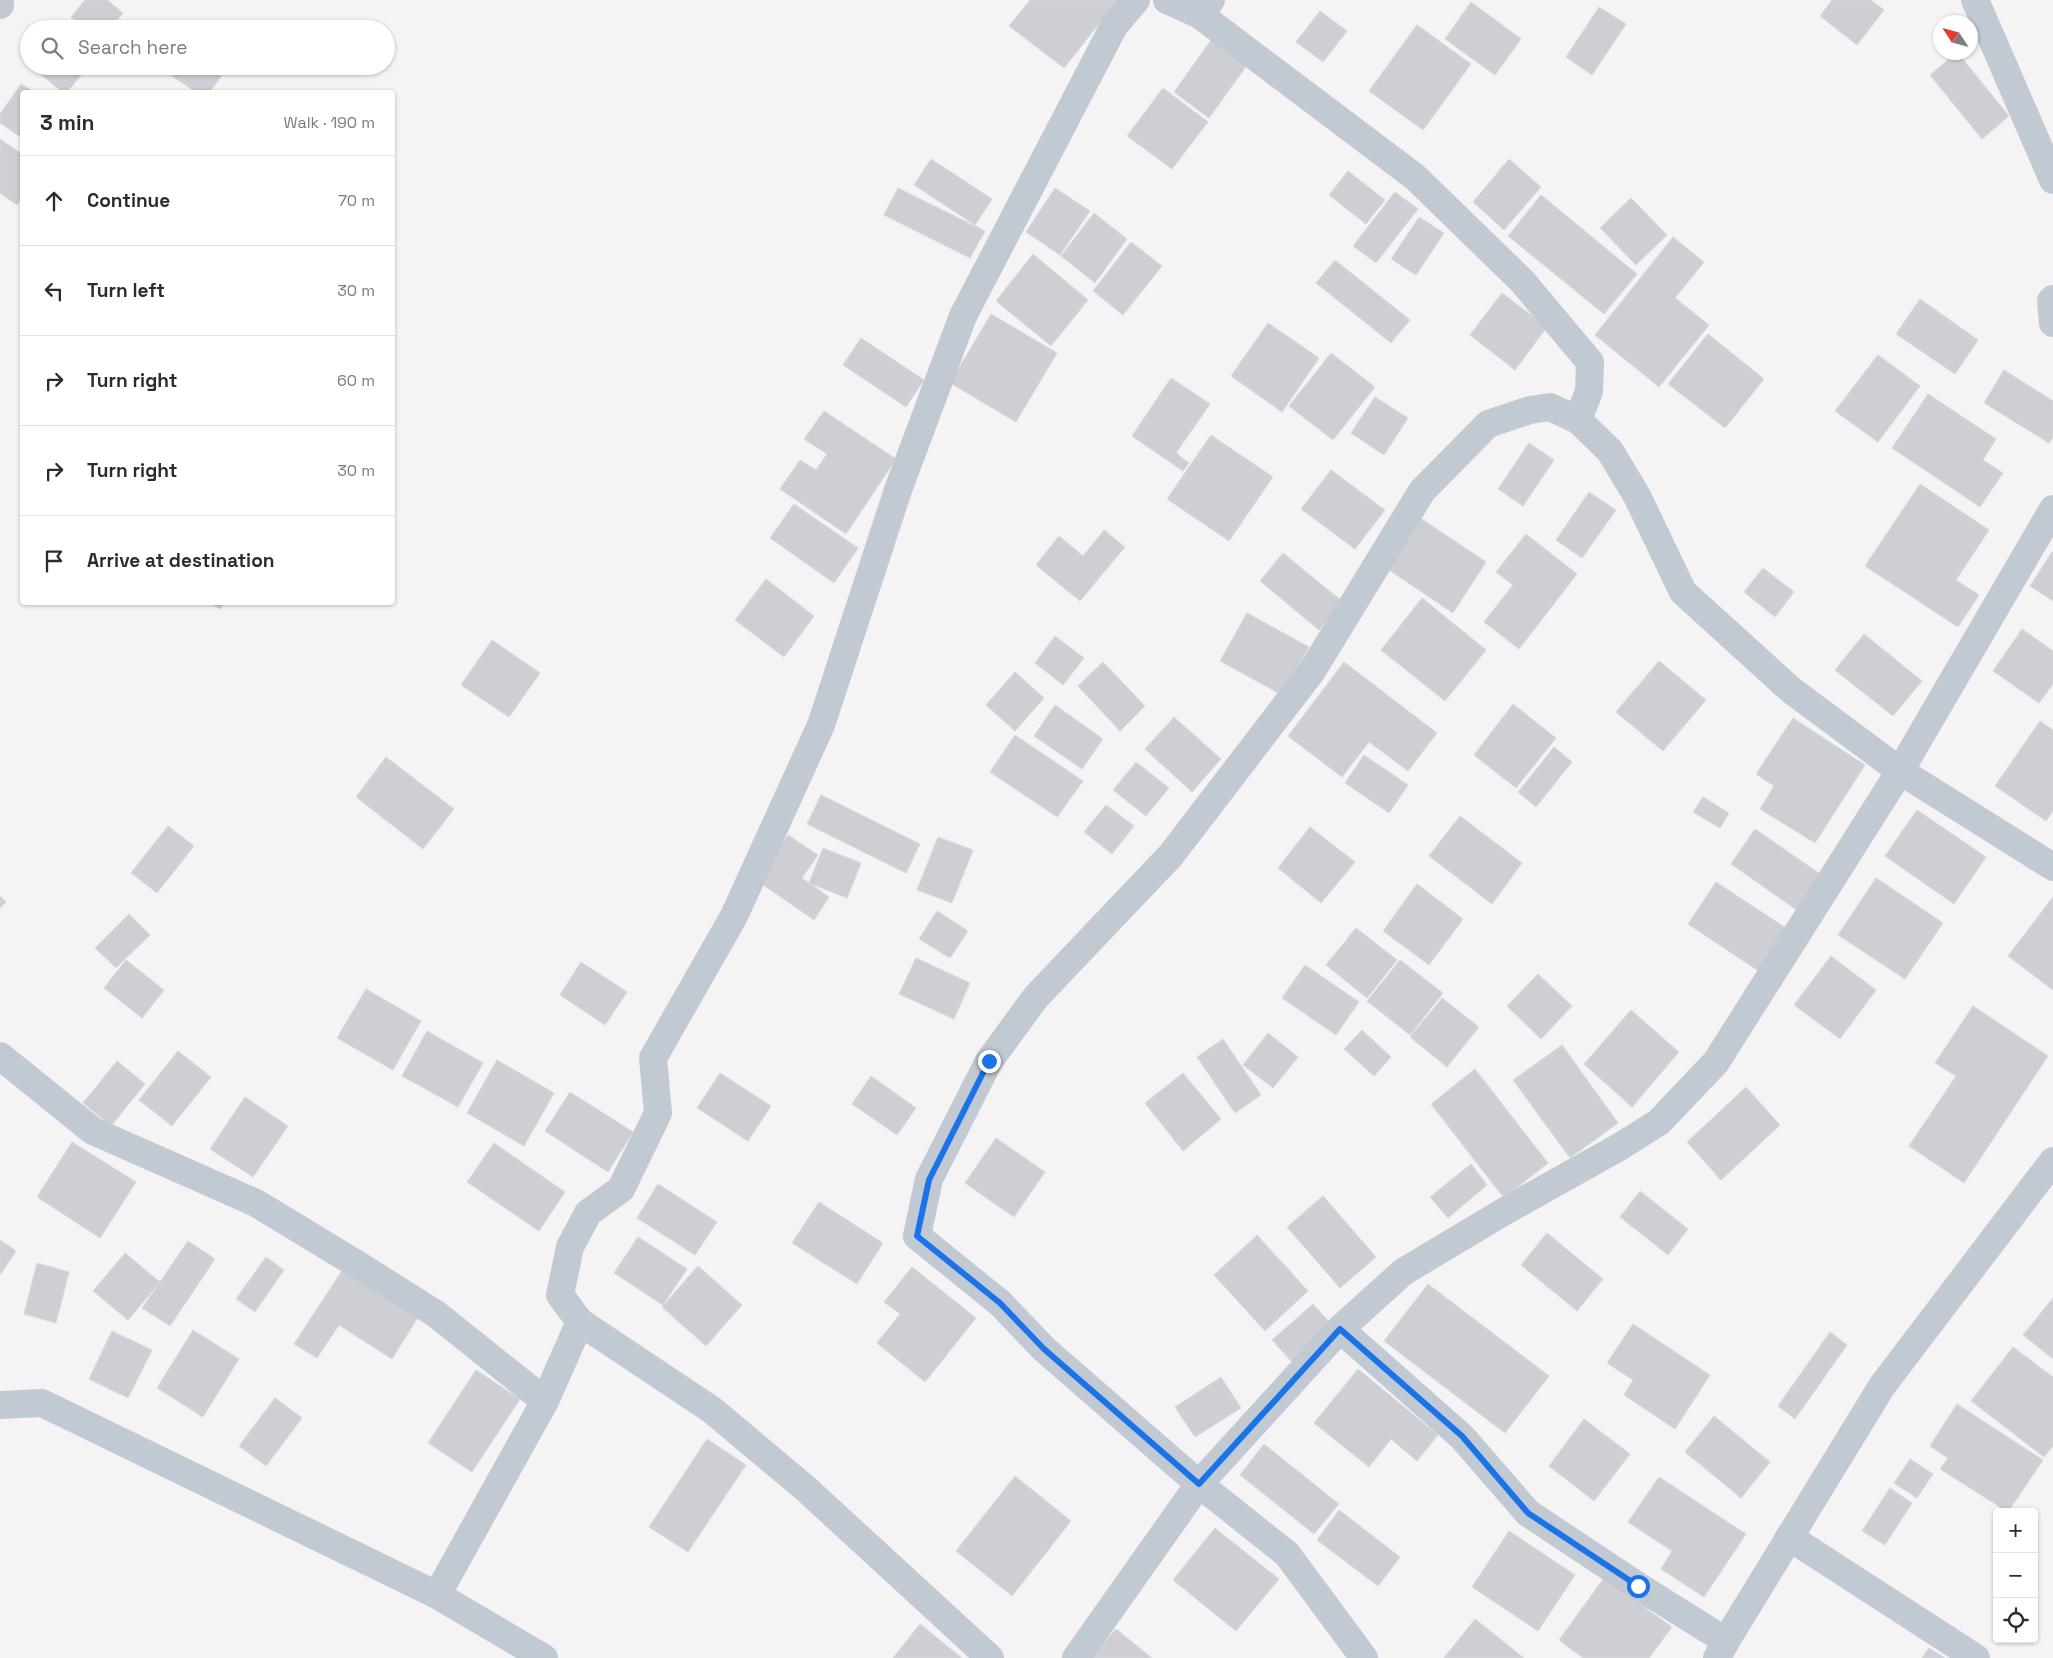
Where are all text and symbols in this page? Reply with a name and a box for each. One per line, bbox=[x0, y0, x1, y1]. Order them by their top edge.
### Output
north arrow bbox=[1933, 15, 1978, 60]
search box bbox=[20, 20, 395, 75]
icon: search bbox=[38, 34, 66, 62]
text: Search here bbox=[78, 35, 188, 60]
text: 3 min bbox=[40, 109, 95, 136]
text: Walk · 190 m bbox=[284, 112, 375, 133]
icon: ahead bbox=[40, 187, 68, 215]
text: Continue bbox=[87, 188, 170, 213]
text: 70 m bbox=[338, 190, 375, 211]
icon: left bbox=[40, 277, 68, 305]
text: Turn left bbox=[87, 278, 165, 303]
text: 30 m bbox=[337, 280, 375, 301]
icon: right bbox=[40, 367, 68, 395]
text: Turn right bbox=[87, 368, 177, 393]
text: 60 m bbox=[337, 370, 375, 391]
icon: right bbox=[40, 457, 68, 485]
text: Turn right bbox=[87, 458, 177, 483]
text: 30 m bbox=[337, 460, 375, 481]
icon: arrive bbox=[40, 547, 68, 575]
text: Arrive at destination bbox=[87, 548, 275, 573]
route end bbox=[978, 1050, 1001, 1073]
map controls bbox=[1993, 1508, 2038, 1643]
button: + bbox=[1993, 1508, 2038, 1553]
button: − bbox=[1993, 1553, 2038, 1598]
route start bbox=[1627, 1575, 1650, 1598]
button: locate bbox=[1993, 1598, 2038, 1643]

